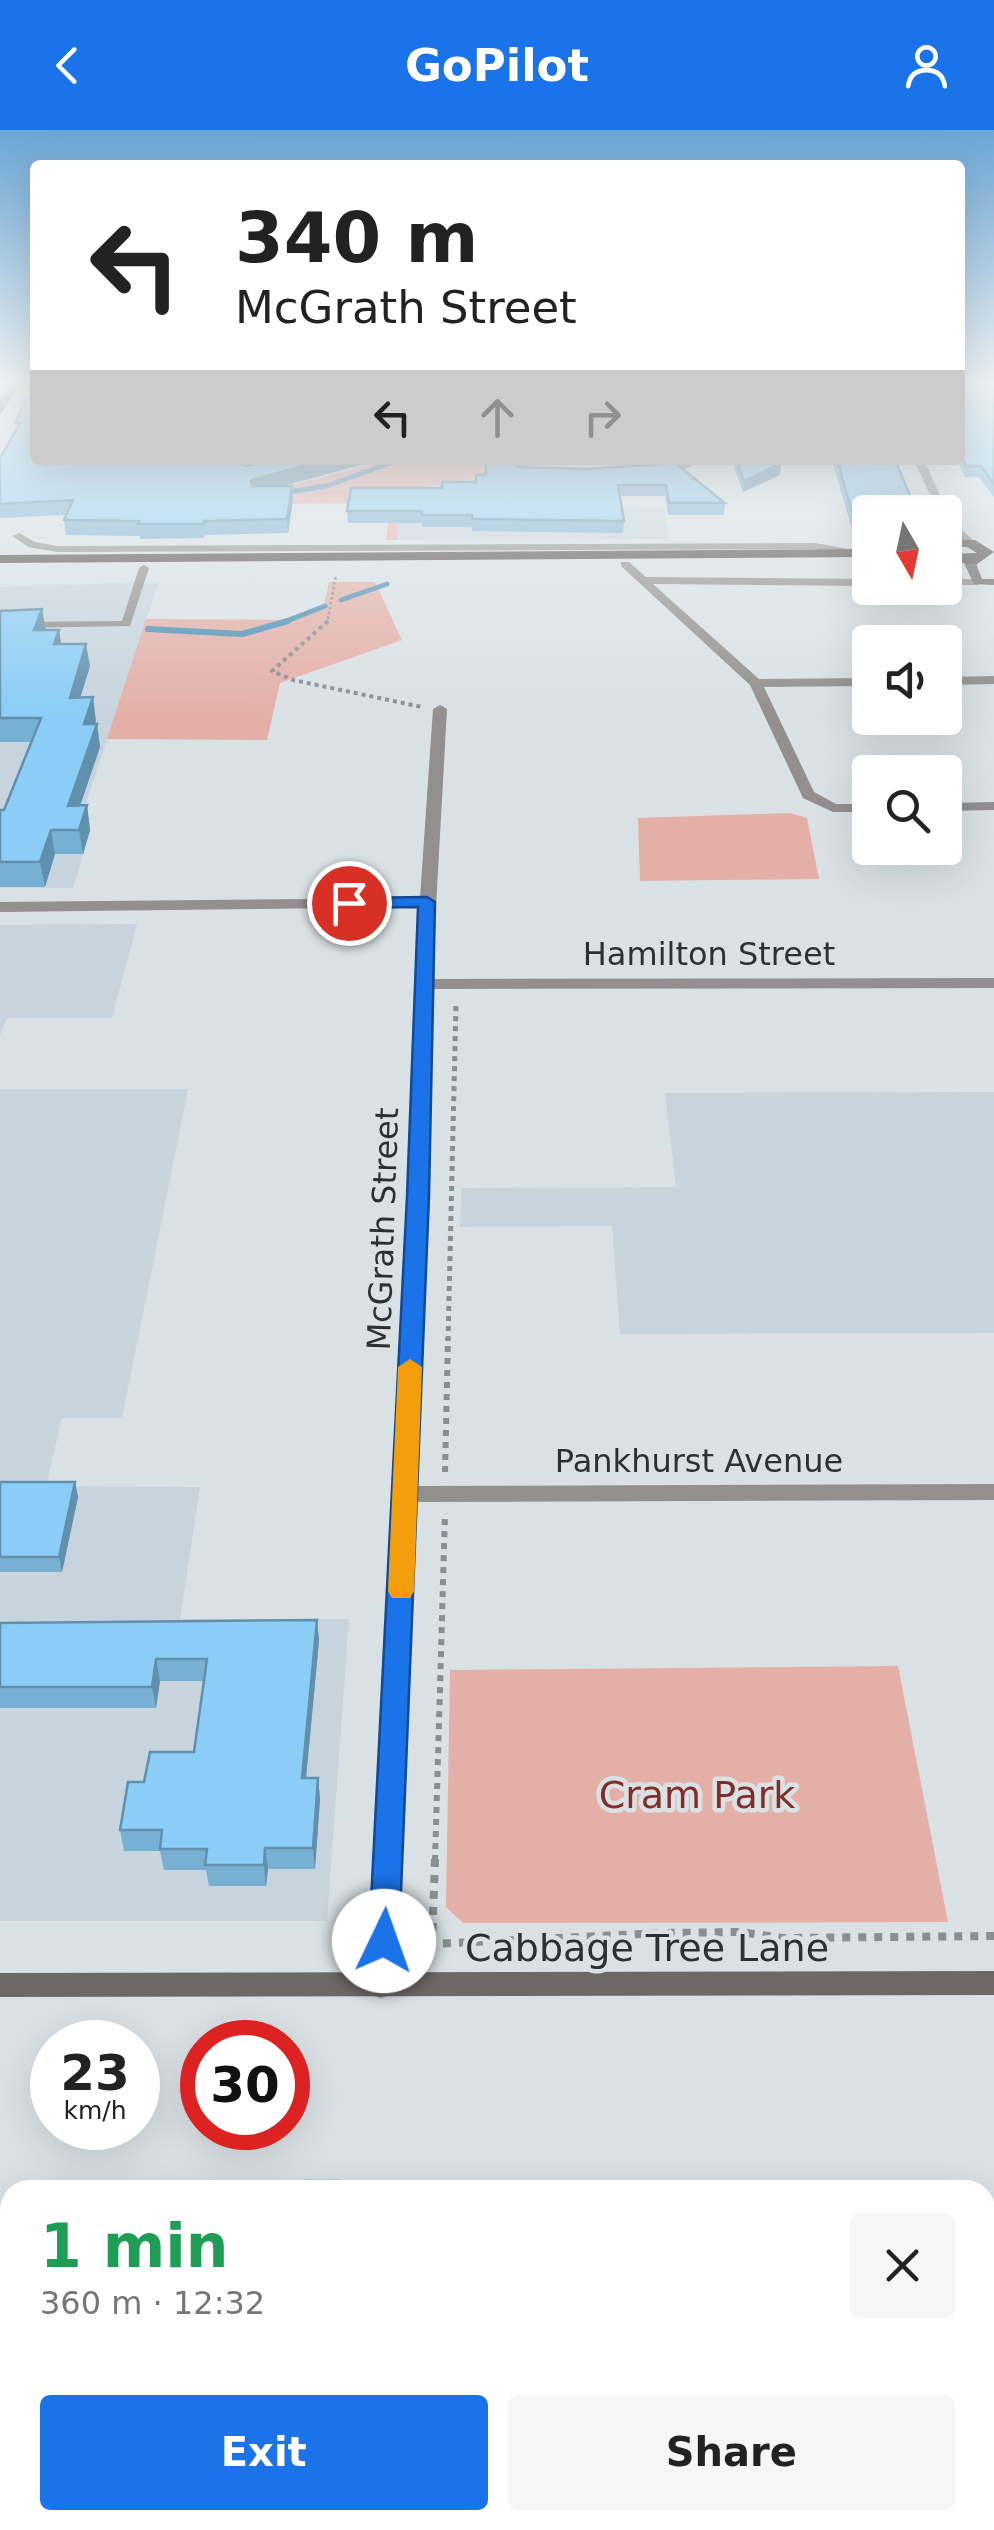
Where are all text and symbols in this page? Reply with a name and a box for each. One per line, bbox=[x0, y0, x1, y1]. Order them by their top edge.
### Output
icon: back bbox=[40, 38, 95, 93]
icon: person bbox=[899, 38, 954, 93]
text: GoPilot bbox=[405, 39, 589, 92]
text: 340 m bbox=[235, 197, 478, 279]
icon: left bbox=[70, 200, 200, 330]
text: McGrath Street bbox=[235, 281, 577, 334]
icon: left bbox=[365, 390, 420, 445]
icon: ahead bbox=[470, 390, 525, 445]
icon: right bbox=[575, 390, 630, 445]
north arrow bbox=[852, 495, 962, 605]
map controls bbox=[852, 495, 962, 865]
button: sound bbox=[852, 625, 962, 735]
button: search bbox=[852, 755, 962, 865]
pin bbox=[307, 861, 392, 946]
icon: arrive bbox=[322, 876, 377, 931]
street label: Hamilton Street bbox=[583, 935, 835, 973]
street label: McGrath Street bbox=[360, 1107, 406, 1351]
street label: Pankhurst Avenue bbox=[555, 1442, 843, 1480]
park label: Cram Park bbox=[599, 1773, 795, 1817]
position arrow bbox=[332, 1889, 436, 1993]
street label: Cabbage Tree Lane bbox=[465, 1926, 829, 1970]
speed limit sign: 30 bbox=[180, 2020, 310, 2150]
text: 23 bbox=[60, 2044, 130, 2102]
text: km/h bbox=[63, 2096, 127, 2125]
text: 1 min bbox=[40, 2211, 228, 2281]
button: close bbox=[850, 2213, 955, 2318]
text: 360 m · 12:32 bbox=[40, 2284, 265, 2322]
button: Exit bbox=[40, 2395, 488, 2510]
button: Share bbox=[508, 2395, 955, 2510]

